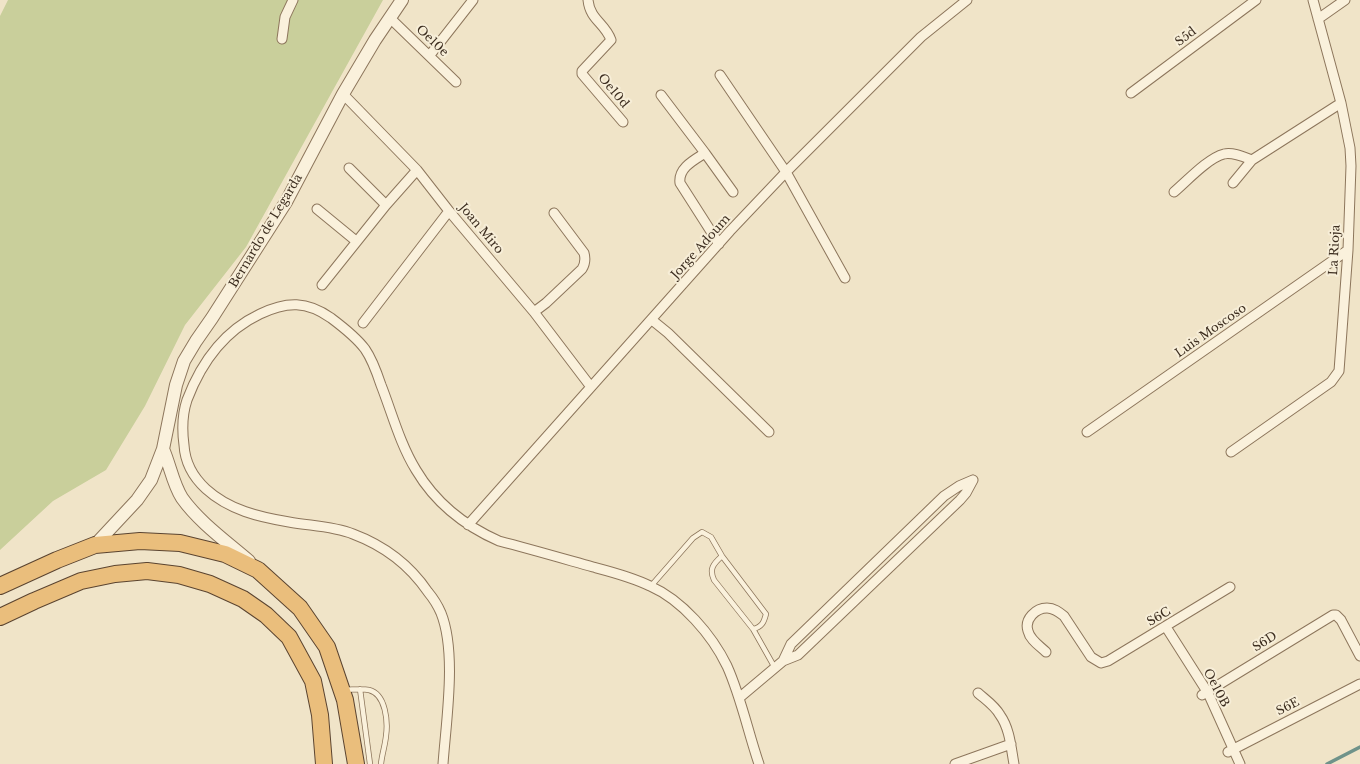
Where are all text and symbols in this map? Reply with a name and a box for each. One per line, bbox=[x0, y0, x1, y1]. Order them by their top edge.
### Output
street label: Oe10e bbox=[413, 22, 451, 60]
street label: S5d bbox=[1173, 24, 1199, 50]
street label: Oe10d bbox=[595, 71, 631, 111]
street label: Bernardo de Legarda bbox=[226, 172, 306, 290]
street label: Joan Miro bbox=[456, 201, 506, 257]
street label: Jorge Adoum bbox=[668, 212, 734, 282]
street label: La Rioja bbox=[1326, 224, 1344, 276]
street label: Luis Moscoso bbox=[1173, 301, 1249, 361]
street label: S6C bbox=[1145, 604, 1173, 630]
street label: S6D bbox=[1250, 629, 1280, 655]
street label: Oe10B bbox=[1200, 666, 1232, 710]
street label: S6E bbox=[1274, 695, 1302, 719]

